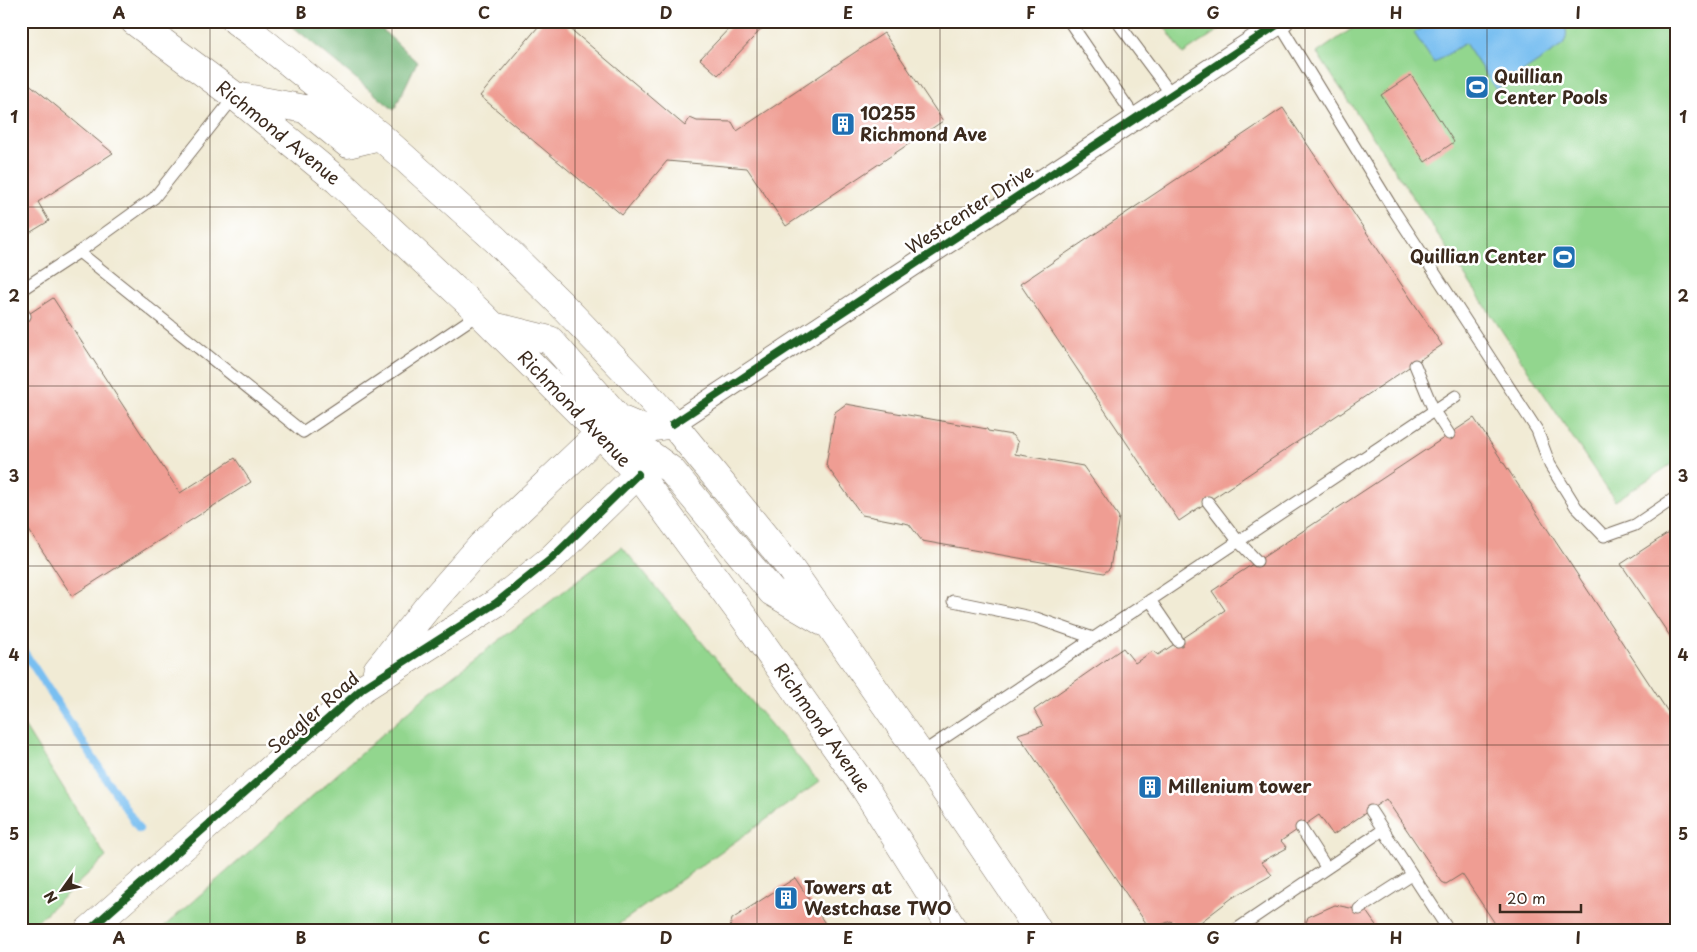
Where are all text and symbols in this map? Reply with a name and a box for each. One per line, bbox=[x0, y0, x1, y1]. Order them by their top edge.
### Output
text: A bbox=[113, 0, 126, 24]
text: B bbox=[296, 0, 307, 24]
text: C bbox=[478, 0, 490, 24]
text: D bbox=[660, 0, 672, 24]
text: E bbox=[843, 0, 853, 24]
text: F bbox=[1026, 0, 1036, 24]
text: G bbox=[1206, 0, 1220, 24]
text: H bbox=[1390, 0, 1402, 24]
text: I bbox=[1575, 0, 1581, 24]
place label: Quillian Center Pools bbox=[1494, 62, 1608, 110]
street label: Richmond Avenue bbox=[211, 73, 347, 191]
sports icon: Quillian Center Pools bbox=[1464, 74, 1490, 100]
place label: 10255 Richmond Ave bbox=[860, 99, 987, 147]
text: 1 bbox=[10, 104, 18, 128]
text: 1 bbox=[1679, 104, 1687, 128]
building icon: 10255 Richmond Ave bbox=[830, 111, 856, 137]
street label: Westcenter Drive bbox=[900, 157, 1039, 260]
place label: Quillian Center bbox=[1410, 242, 1547, 269]
sports icon: Quillian Center bbox=[1551, 244, 1577, 270]
text: 2 bbox=[8, 283, 20, 307]
text: 2 bbox=[1677, 283, 1689, 307]
street label: Richmond Avenue bbox=[512, 344, 638, 473]
text: 3 bbox=[9, 463, 19, 487]
text: 3 bbox=[1678, 463, 1688, 487]
text: 4 bbox=[9, 642, 20, 666]
text: 4 bbox=[1678, 642, 1689, 666]
street label: Richmond Avenue bbox=[768, 657, 878, 798]
street label: Seagler Road bbox=[261, 664, 365, 759]
place label: Millenium tower bbox=[1168, 772, 1312, 799]
building icon: Millenium tower bbox=[1137, 774, 1163, 800]
text: 5 bbox=[9, 821, 19, 845]
text: 5 bbox=[1678, 821, 1688, 845]
north arrow bbox=[38, 864, 88, 914]
place label: Towers at Westchase TWO bbox=[804, 873, 952, 921]
scale bar bbox=[1500, 882, 1581, 914]
building icon: Towers at Westchase TWO bbox=[773, 885, 799, 911]
text: 20 m bbox=[1507, 886, 1546, 909]
text: N bbox=[39, 887, 63, 908]
text: A bbox=[113, 925, 126, 949]
text: B bbox=[296, 925, 307, 949]
text: C bbox=[478, 925, 490, 949]
text: D bbox=[660, 925, 672, 949]
text: E bbox=[843, 925, 853, 949]
text: F bbox=[1026, 925, 1036, 949]
text: G bbox=[1206, 925, 1220, 949]
text: H bbox=[1390, 925, 1402, 949]
text: I bbox=[1575, 925, 1581, 949]

